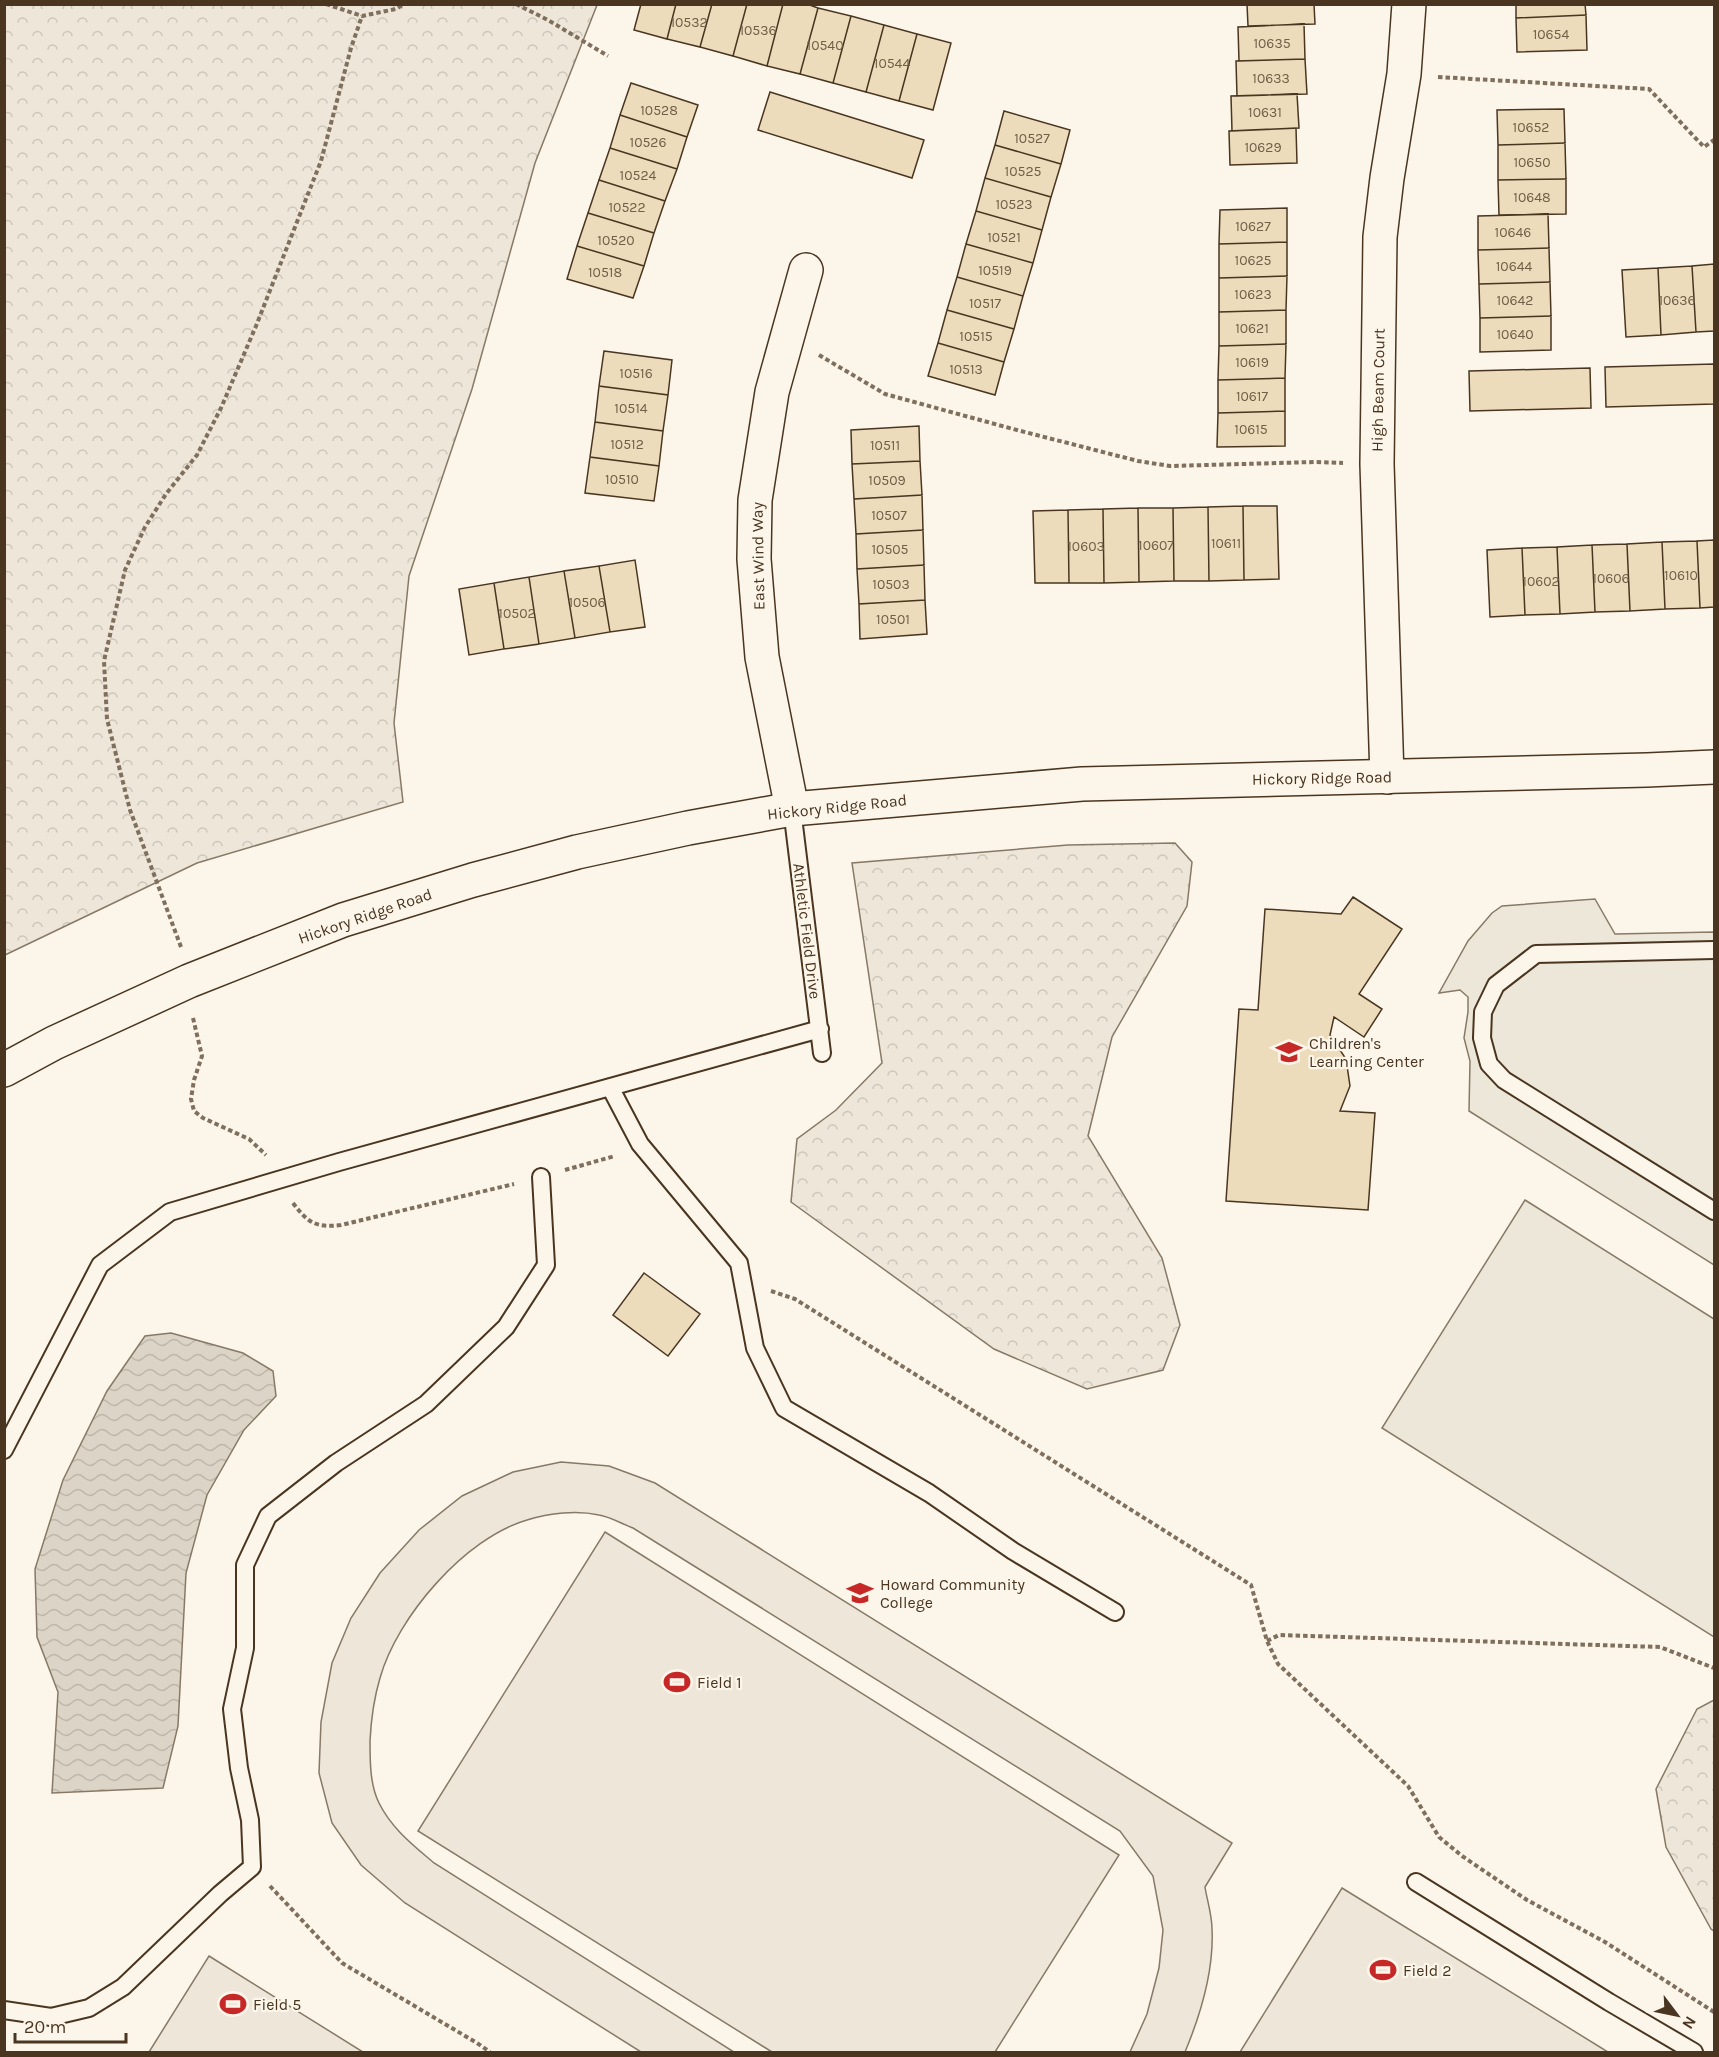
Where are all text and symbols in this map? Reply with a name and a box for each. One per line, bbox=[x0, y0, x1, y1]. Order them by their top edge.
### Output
house number: 10532 bbox=[670, 14, 708, 31]
house number: 10536 bbox=[739, 22, 777, 39]
house number: 10654 bbox=[1533, 26, 1570, 43]
house number: 10635 bbox=[1253, 35, 1291, 52]
house number: 10540 bbox=[807, 37, 843, 54]
house number: 10544 bbox=[874, 55, 910, 72]
house number: 10633 bbox=[1252, 70, 1290, 87]
house number: 10528 bbox=[640, 102, 678, 119]
house number: 10631 bbox=[1248, 104, 1282, 121]
house number: 10652 bbox=[1513, 119, 1549, 136]
house number: 10527 bbox=[1014, 130, 1050, 147]
house number: 10526 bbox=[630, 134, 666, 151]
house number: 10629 bbox=[1244, 139, 1282, 156]
house number: 10650 bbox=[1513, 154, 1551, 171]
house number: 10525 bbox=[1005, 163, 1042, 180]
house number: 10524 bbox=[620, 167, 657, 184]
house number: 10648 bbox=[1513, 189, 1551, 206]
house number: 10523 bbox=[995, 196, 1033, 213]
house number: 10522 bbox=[608, 199, 646, 216]
house number: 10627 bbox=[1235, 218, 1271, 235]
house number: 10646 bbox=[1495, 224, 1531, 241]
house number: 10521 bbox=[987, 229, 1021, 246]
house number: 10520 bbox=[597, 232, 635, 249]
house number: 10625 bbox=[1235, 252, 1272, 269]
house number: 10644 bbox=[1496, 258, 1532, 275]
house number: 10519 bbox=[978, 262, 1012, 279]
house number: 10518 bbox=[588, 264, 622, 281]
house number: 10623 bbox=[1234, 286, 1272, 303]
house number: 10642 bbox=[1497, 292, 1533, 309]
house number: 10636 bbox=[1658, 292, 1696, 309]
house number: 10517 bbox=[969, 295, 1001, 312]
house number: 10621 bbox=[1235, 320, 1269, 337]
house number: 10640 bbox=[1496, 326, 1534, 343]
house number: 10515 bbox=[959, 328, 993, 345]
street label: High Beam Court bbox=[1367, 328, 1389, 452]
house number: 10619 bbox=[1235, 354, 1269, 371]
house number: 10513 bbox=[949, 361, 983, 378]
house number: 10516 bbox=[619, 365, 653, 382]
house number: 10617 bbox=[1236, 388, 1268, 405]
house number: 10514 bbox=[614, 400, 648, 417]
house number: 10615 bbox=[1234, 421, 1268, 438]
house number: 10512 bbox=[610, 436, 644, 453]
house number: 10511 bbox=[870, 437, 900, 454]
house number: 10510 bbox=[605, 471, 639, 488]
house number: 10509 bbox=[868, 472, 906, 489]
street label: East Wind Way bbox=[748, 501, 768, 610]
house number: 10507 bbox=[871, 507, 907, 524]
house number: 10611 bbox=[1211, 535, 1241, 552]
house number: 10607 bbox=[1138, 537, 1174, 554]
house number: 10603 bbox=[1067, 538, 1105, 555]
house number: 10505 bbox=[871, 541, 909, 558]
house number: 10610 bbox=[1664, 567, 1698, 584]
house number: 10606 bbox=[1592, 570, 1630, 587]
house number: 10602 bbox=[1522, 573, 1560, 590]
house number: 10503 bbox=[872, 576, 910, 593]
house number: 10506 bbox=[568, 594, 606, 611]
house number: 10502 bbox=[498, 605, 536, 622]
house number: 10501 bbox=[876, 611, 910, 628]
street label: Hickory Ridge Road bbox=[1252, 767, 1392, 789]
street label: Hickory Ridge Road bbox=[766, 790, 908, 824]
street label: Athletic Field Drive bbox=[789, 862, 825, 1000]
street label: Hickory Ridge Road bbox=[296, 884, 434, 948]
place label: Children's Learning Center bbox=[1309, 1034, 1424, 1071]
school or university icon: Children's Learning Center bbox=[1274, 1037, 1304, 1067]
place label: Howard Community College bbox=[880, 1575, 1026, 1612]
school or university icon: Howard Community College bbox=[845, 1578, 875, 1608]
sports icon: Field 1 bbox=[662, 1667, 692, 1697]
place label: Field 1 bbox=[697, 1673, 741, 1692]
sports icon: Field 2 bbox=[1368, 1955, 1398, 1985]
place label: Field 2 bbox=[1403, 1961, 1451, 1980]
north arrow bbox=[1647, 1985, 1707, 2045]
sports icon: Field 5 bbox=[218, 1989, 248, 2019]
place label: Field 5 bbox=[253, 1995, 301, 2014]
scale bar bbox=[15, 2006, 126, 2044]
text: N bbox=[1678, 2013, 1700, 2033]
text: 20 m bbox=[24, 2016, 66, 2038]

